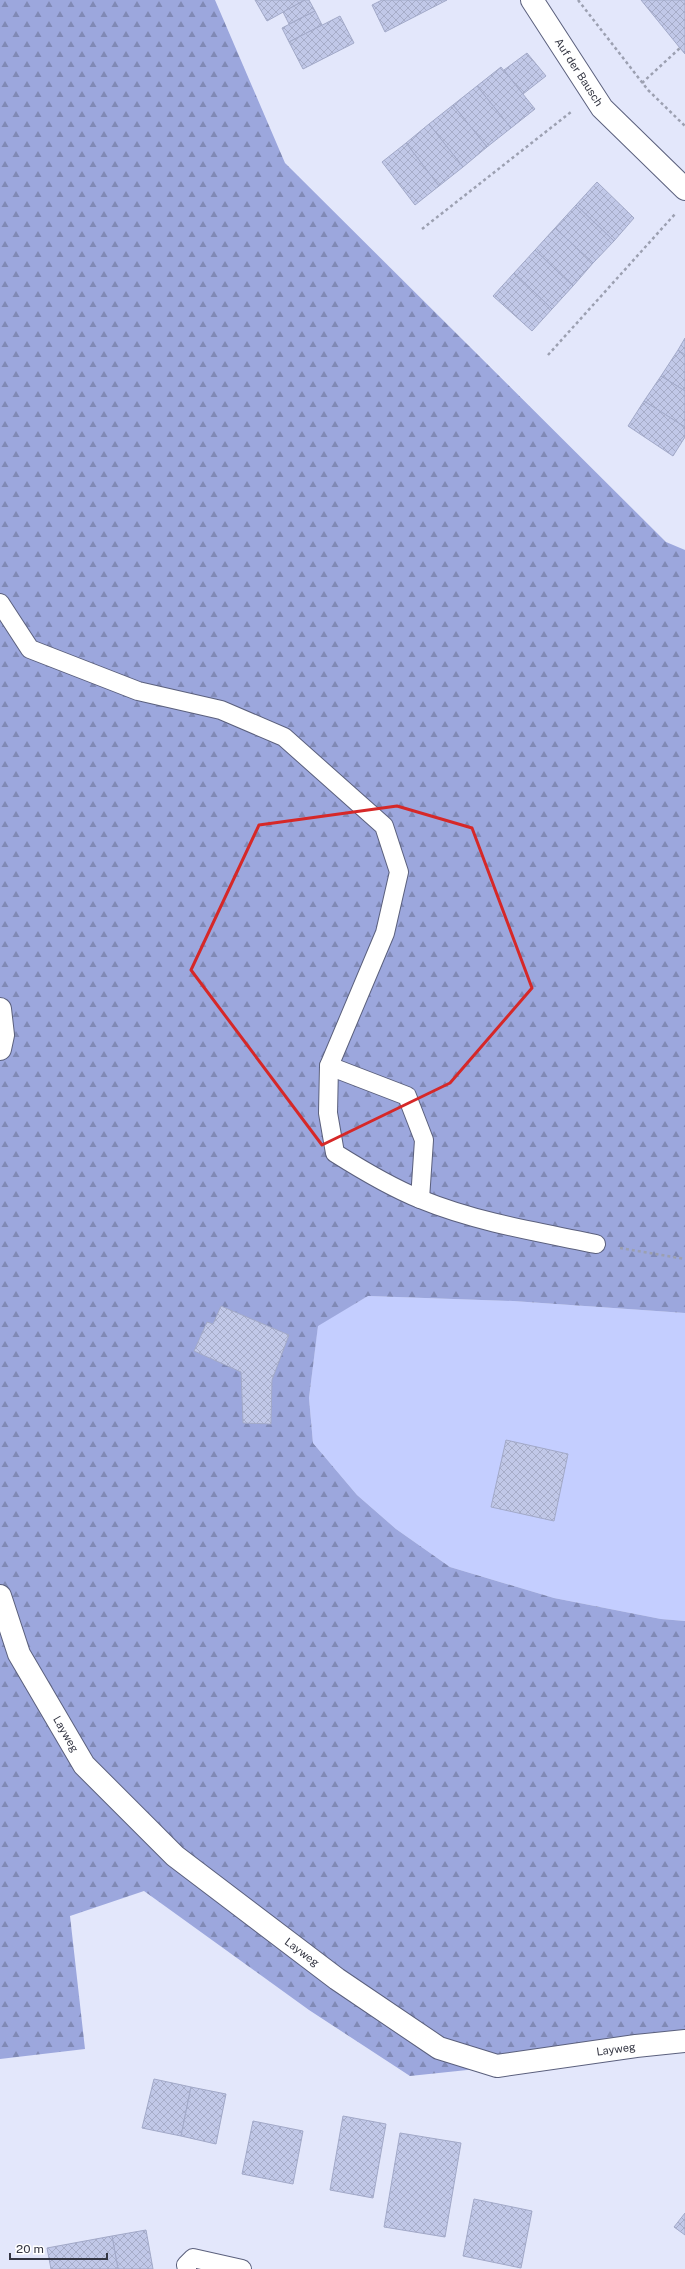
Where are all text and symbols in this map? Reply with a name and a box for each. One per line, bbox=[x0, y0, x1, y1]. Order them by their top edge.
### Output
street label: Auf der Bausch bbox=[553, 36, 605, 108]
street label: Layweg bbox=[51, 1714, 81, 1754]
street label: Layweg bbox=[283, 1935, 322, 1969]
street label: Layweg bbox=[596, 2040, 637, 2058]
scale bar bbox=[10, 2235, 107, 2261]
text: 20 m bbox=[16, 2242, 44, 2256]

